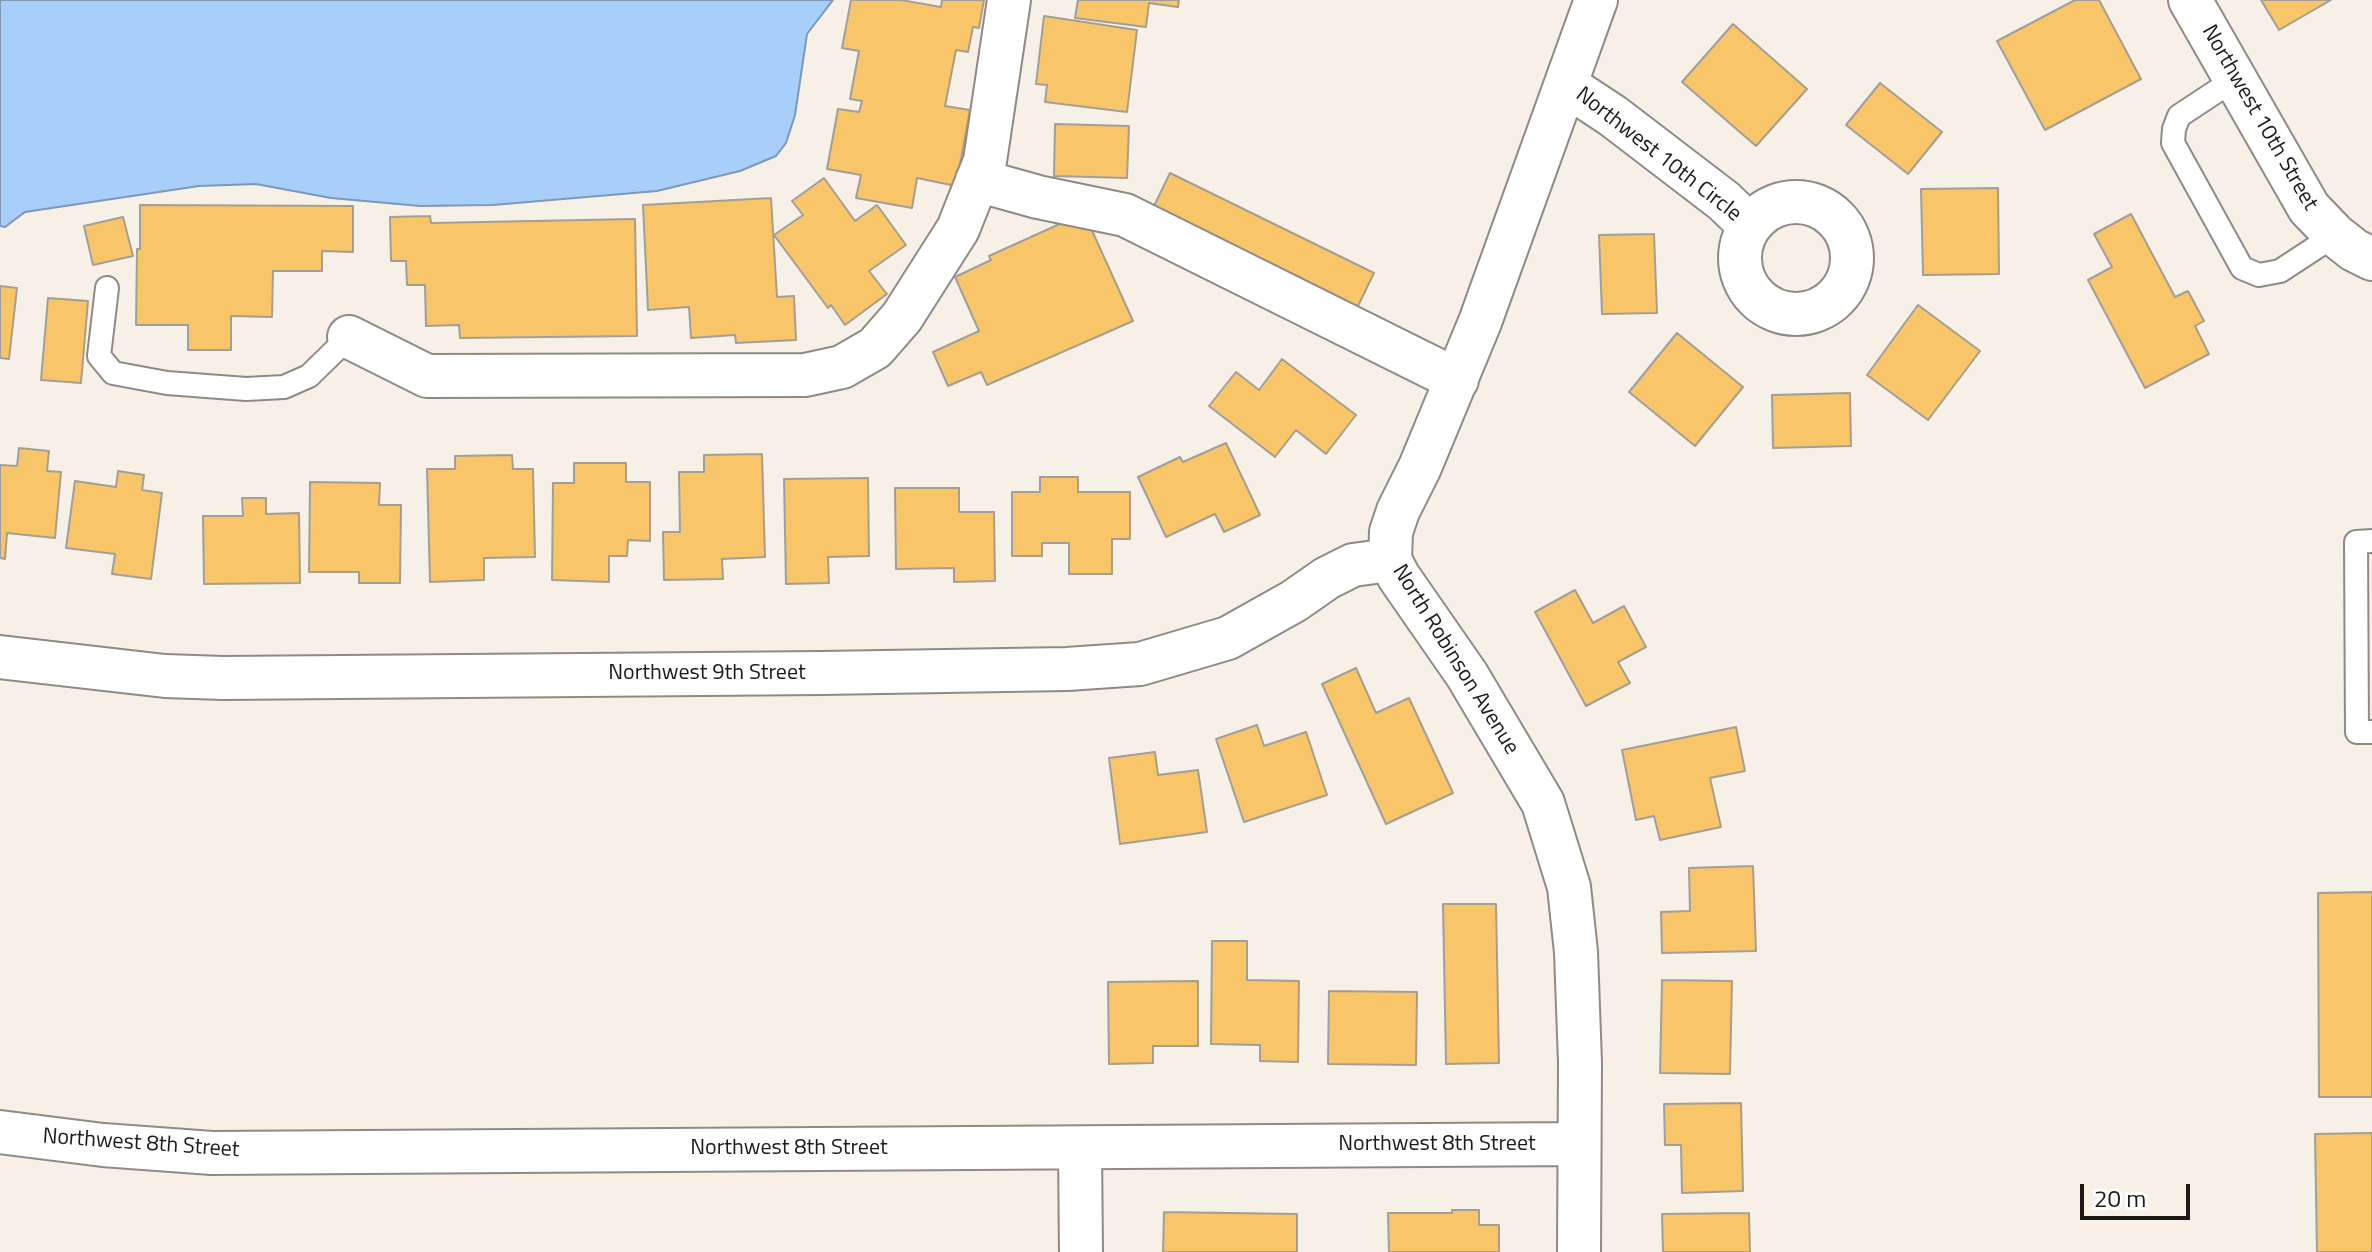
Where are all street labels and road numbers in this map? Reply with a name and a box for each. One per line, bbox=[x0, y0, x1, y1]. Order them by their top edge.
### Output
street label: Northwest 10th Street bbox=[2195, 21, 2323, 215]
street label: Northwest 10th Circle bbox=[1570, 82, 1746, 228]
street label: North Robinson Avenue bbox=[1386, 560, 1524, 760]
street label: Northwest 9th Street bbox=[608, 661, 806, 687]
street label: Northwest 8th Street bbox=[42, 1124, 240, 1164]
street label: Northwest 8th Street bbox=[1338, 1132, 1536, 1158]
street label: Northwest 8th Street bbox=[690, 1136, 888, 1162]

